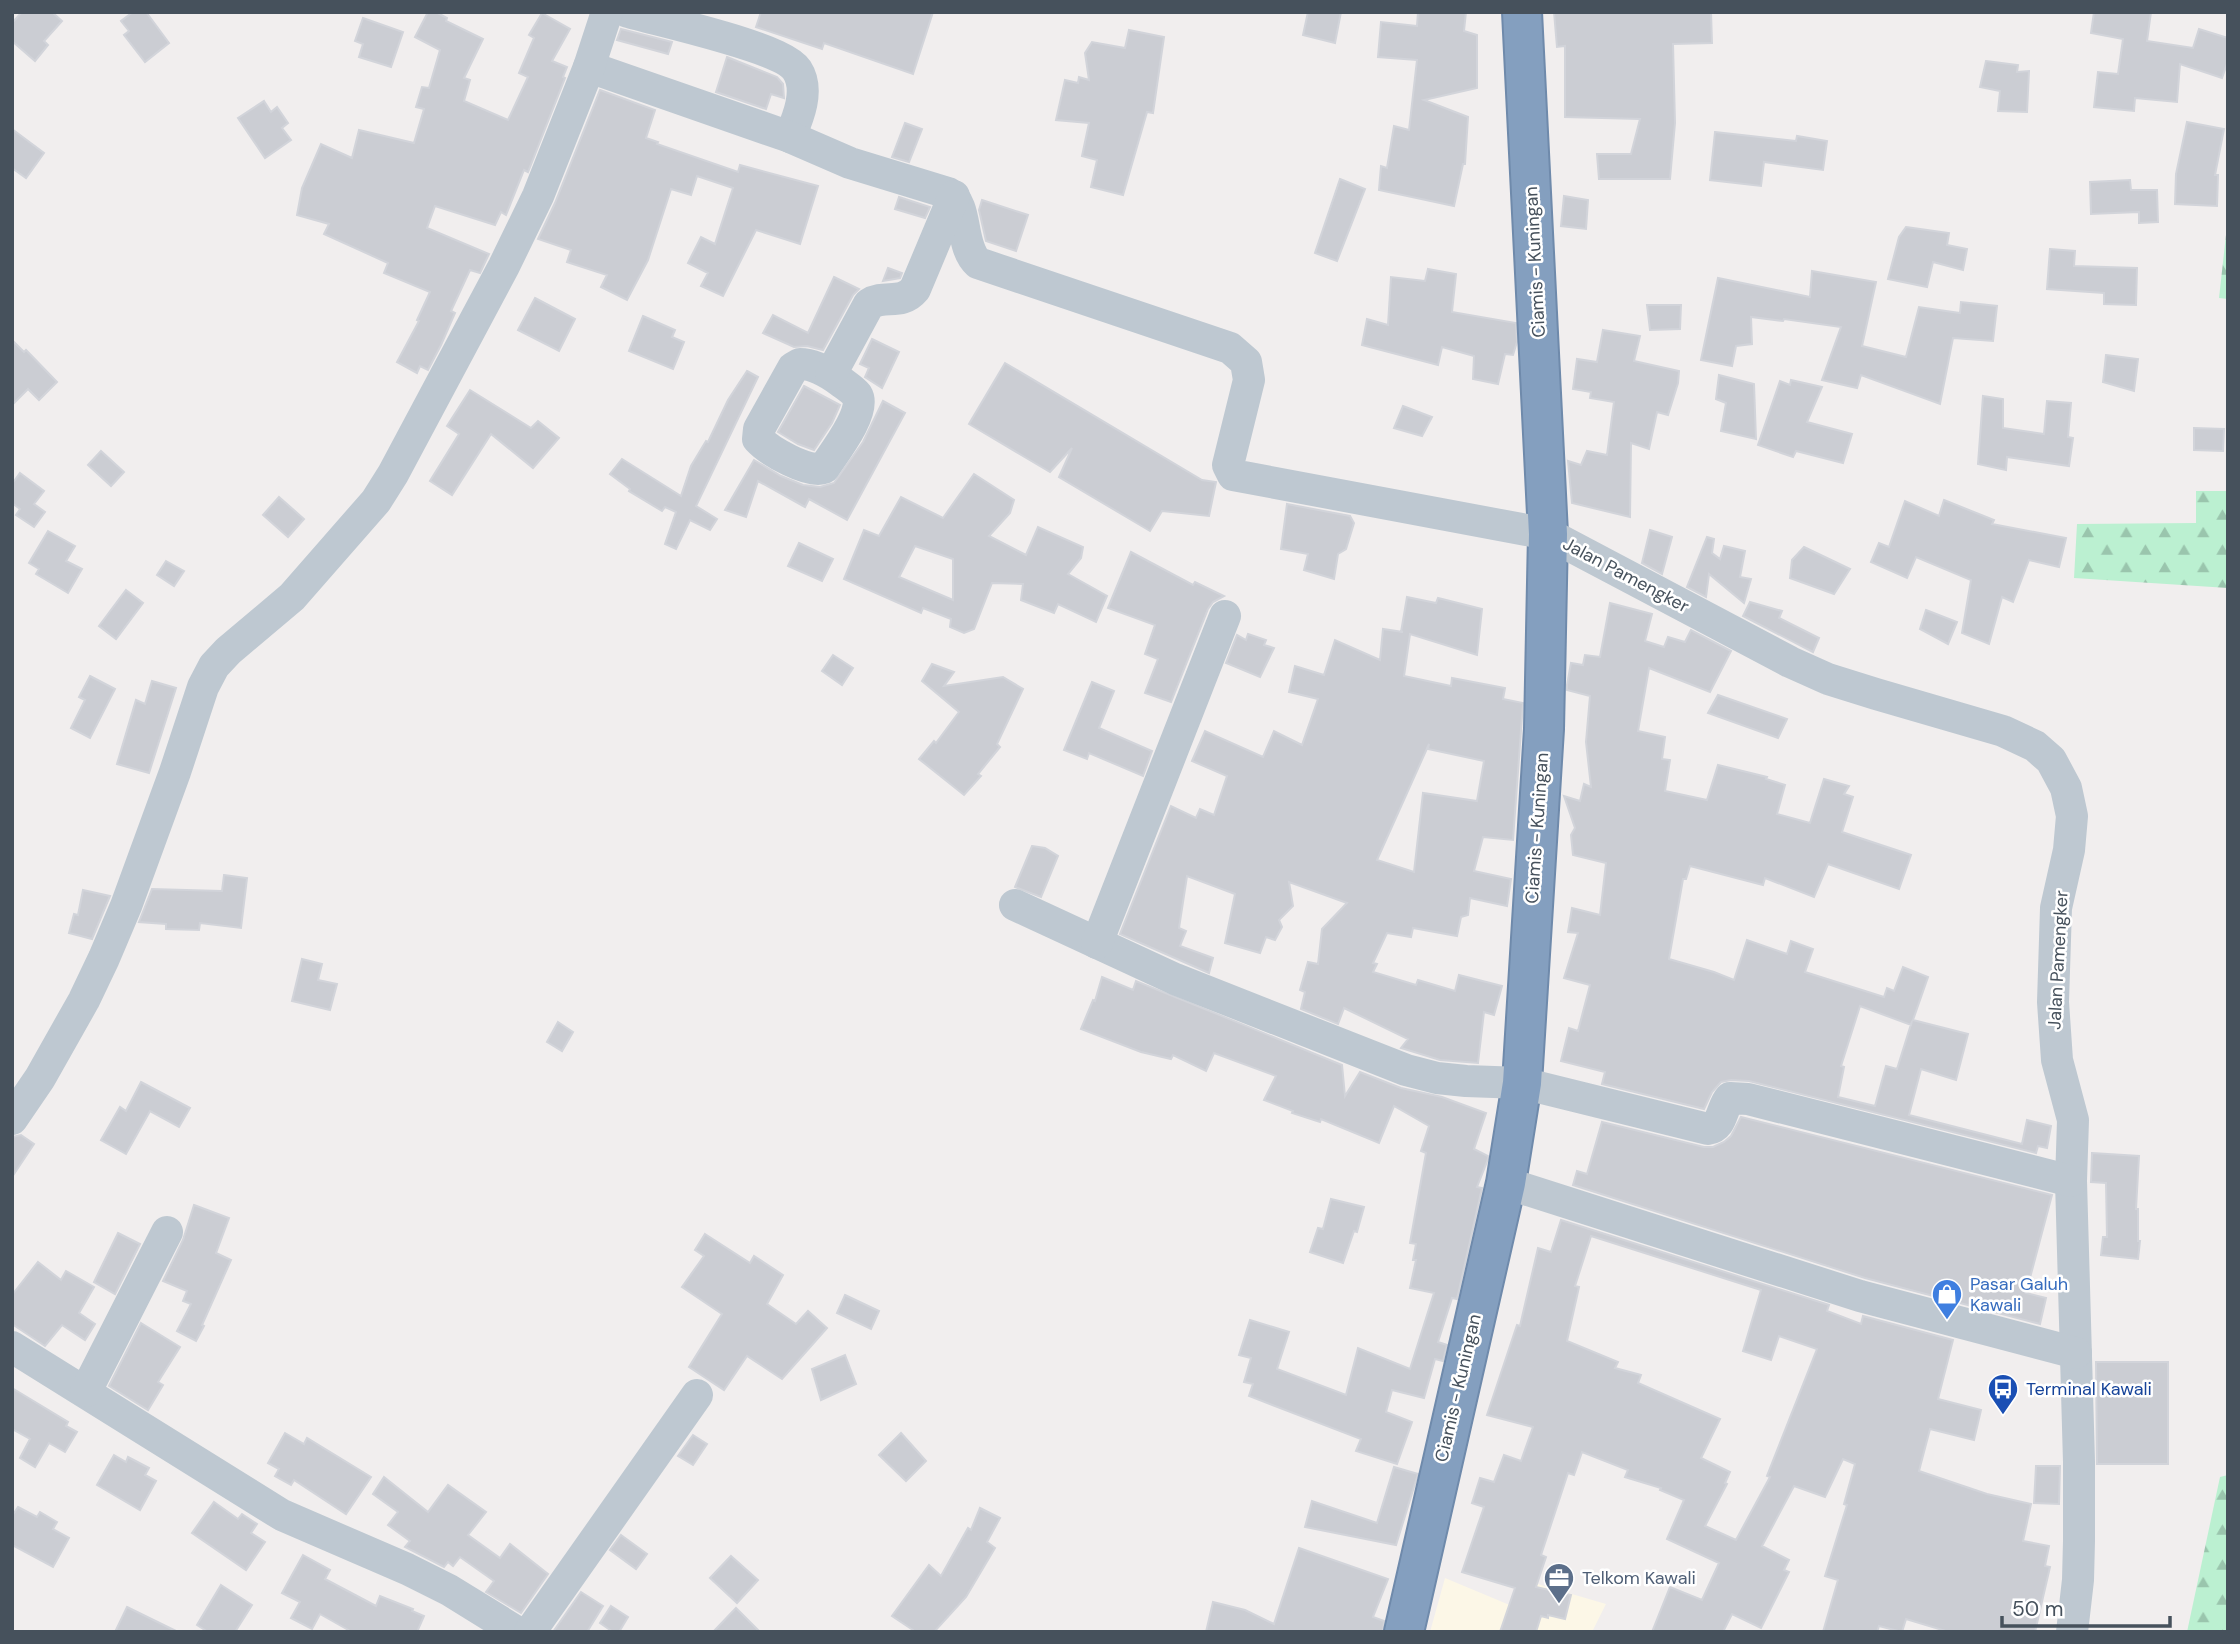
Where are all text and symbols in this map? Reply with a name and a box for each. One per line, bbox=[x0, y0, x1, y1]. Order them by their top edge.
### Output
street label: Ciamis - Kuningan bbox=[1519, 186, 1551, 338]
street label: Jalan Pamengker bbox=[1559, 532, 1694, 619]
street label: Ciamis - Kuningan bbox=[1520, 752, 1554, 904]
street label: Jalan Pamengker bbox=[2042, 889, 2074, 1030]
place label: Pasar Galuh Kawali bbox=[1970, 1272, 2068, 1317]
shop icon: Pasar Galuh Kawali bbox=[1930, 1277, 1964, 1321]
street label: Ciamis - Kuningan bbox=[1429, 1312, 1487, 1464]
bus stop icon: Terminal Kawali bbox=[1986, 1372, 2020, 1416]
place label: Terminal Kawali bbox=[2026, 1377, 2152, 1401]
office icon: Telkom Kawali bbox=[1542, 1561, 1576, 1605]
place label: Telkom Kawali bbox=[1582, 1566, 1696, 1590]
scale bar bbox=[2002, 1584, 2170, 1628]
text: 50 m bbox=[2012, 1595, 2063, 1623]

